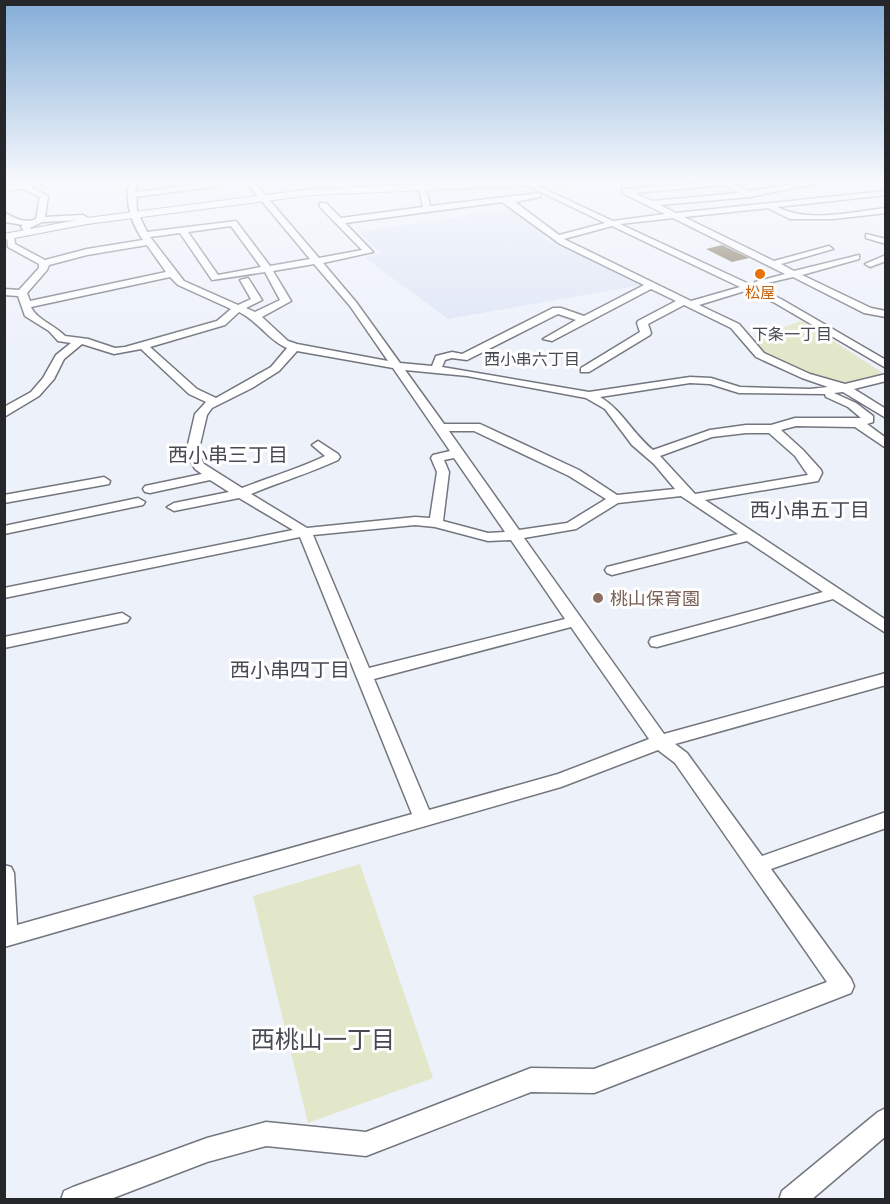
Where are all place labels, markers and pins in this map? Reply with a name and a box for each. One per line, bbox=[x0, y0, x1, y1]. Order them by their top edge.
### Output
marker: 松屋 bbox=[753, 267, 767, 281]
place label: 松屋 bbox=[745, 282, 775, 302]
place label: 桃山保育園 bbox=[610, 586, 700, 610]
marker: 桃山保育園 bbox=[591, 591, 605, 605]

